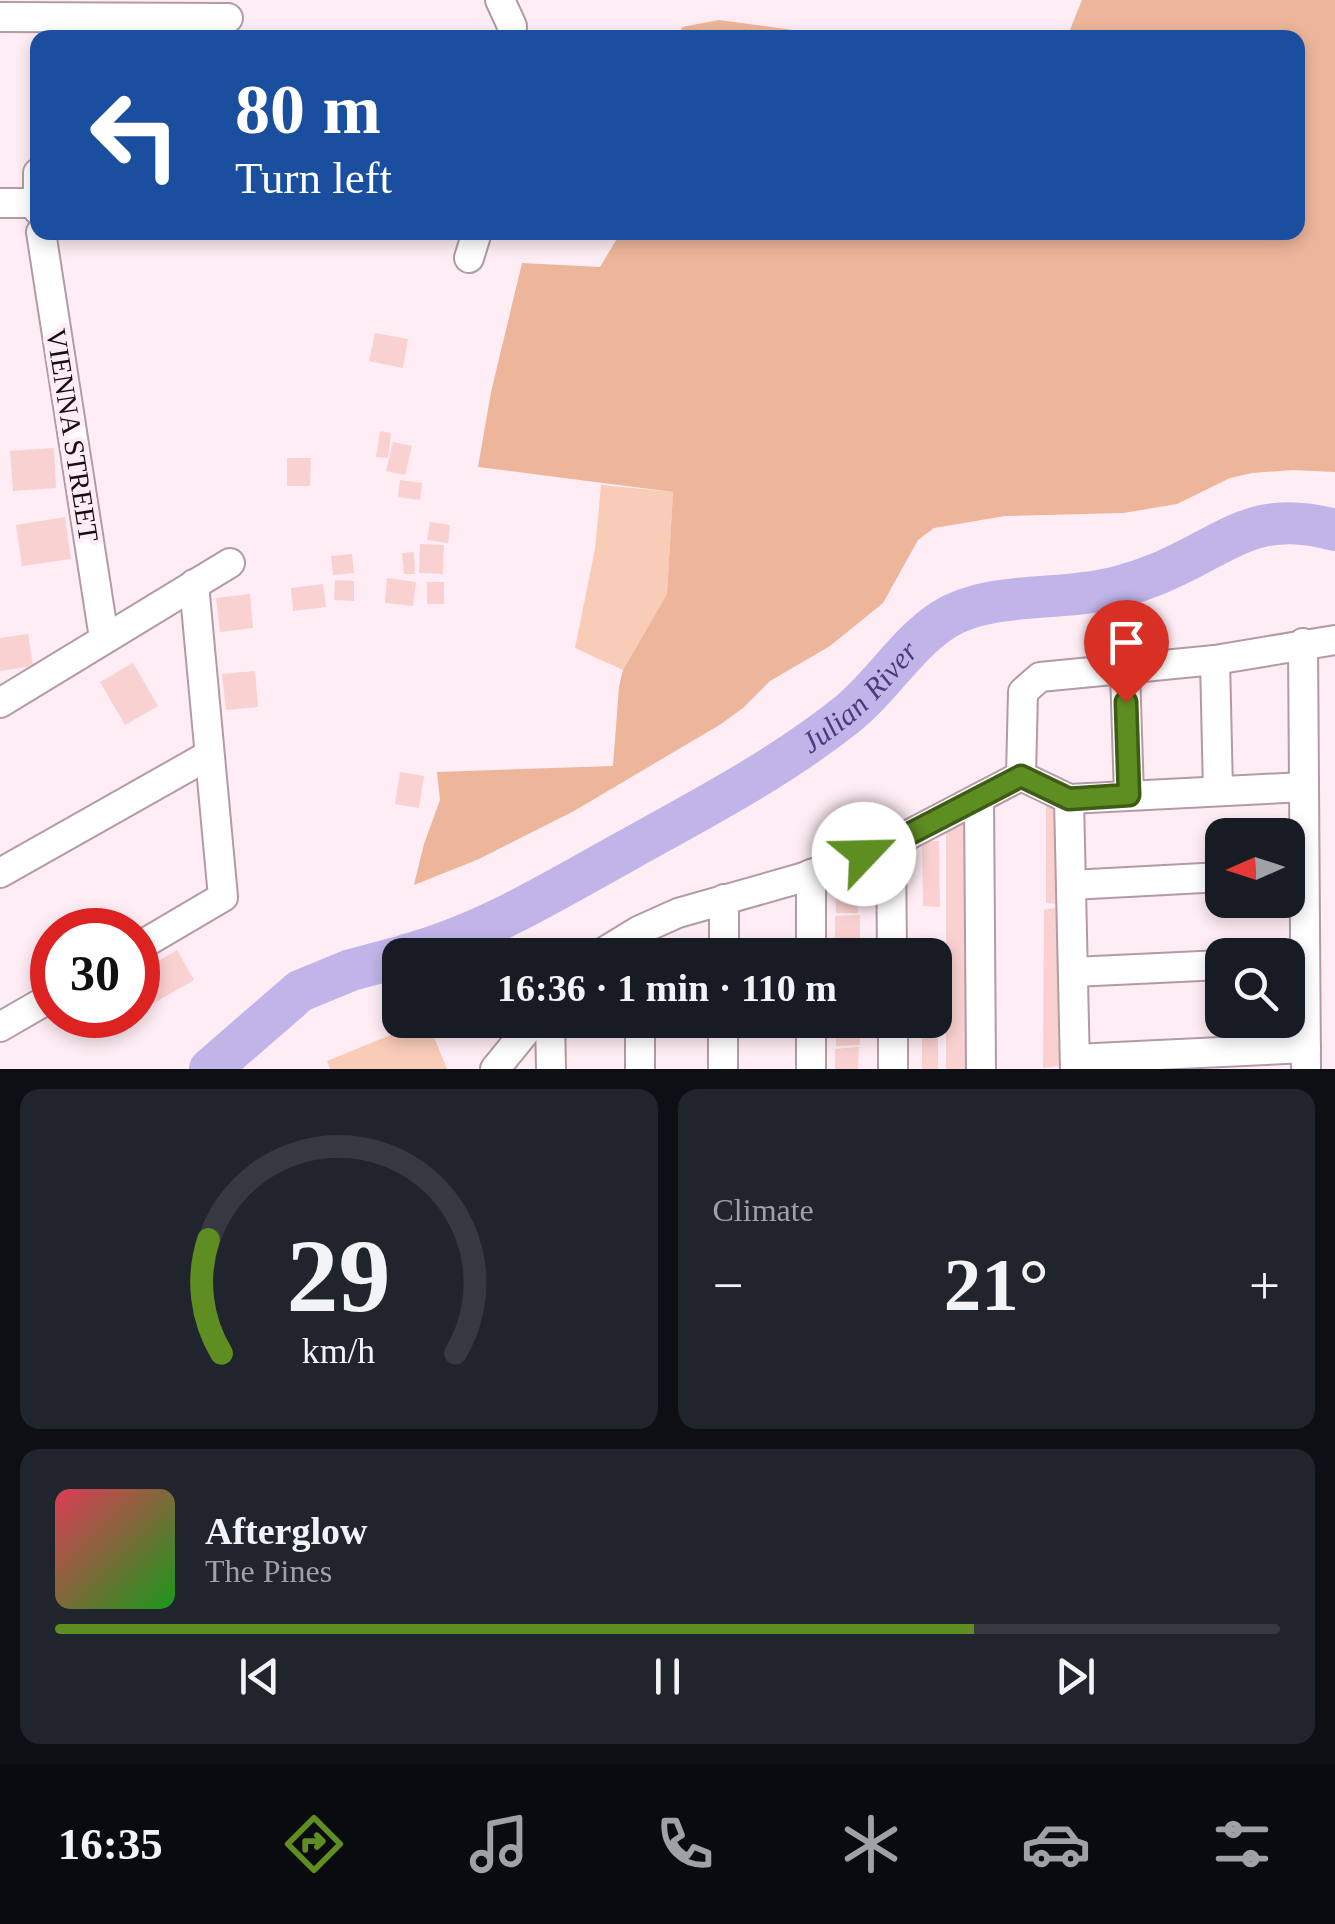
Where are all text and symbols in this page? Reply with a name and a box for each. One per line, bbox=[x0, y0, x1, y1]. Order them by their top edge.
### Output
icon: left bbox=[70, 70, 200, 200]
text: 80 m bbox=[235, 71, 381, 148]
text: Turn left bbox=[235, 153, 392, 203]
street label: VIENNA STREET bbox=[40, 326, 105, 544]
pin bbox=[1084, 600, 1169, 703]
icon: arrive bbox=[1099, 615, 1154, 670]
water label: Julian River bbox=[795, 634, 924, 759]
position arrow bbox=[812, 802, 916, 906]
north arrow bbox=[1205, 818, 1305, 918]
map controls bbox=[1205, 818, 1305, 1038]
speed limit sign: 30 bbox=[30, 908, 160, 1038]
button: search bbox=[1205, 938, 1305, 1038]
text: 16:36 · 1 min · 110 m bbox=[497, 967, 837, 1009]
text: Climate bbox=[713, 1192, 814, 1228]
text: 29 bbox=[287, 1218, 391, 1333]
text: 21° bbox=[944, 1243, 1049, 1326]
text: − bbox=[713, 1255, 744, 1316]
text: + bbox=[1249, 1255, 1280, 1316]
text: km/h bbox=[302, 1331, 376, 1371]
text: Afterglow bbox=[205, 1510, 367, 1552]
text: The Pines bbox=[205, 1553, 332, 1589]
icon: previous bbox=[232, 1649, 287, 1704]
icon: pause bbox=[640, 1649, 695, 1704]
icon: next bbox=[1048, 1649, 1103, 1704]
icon: directions bbox=[279, 1809, 349, 1879]
icon: music bbox=[464, 1809, 534, 1879]
icon: phone bbox=[650, 1809, 720, 1879]
icon: climate bbox=[836, 1809, 906, 1879]
icon: car bbox=[1021, 1809, 1091, 1879]
icon: filters bbox=[1207, 1809, 1277, 1879]
text: 16:35 bbox=[58, 1819, 163, 1869]

